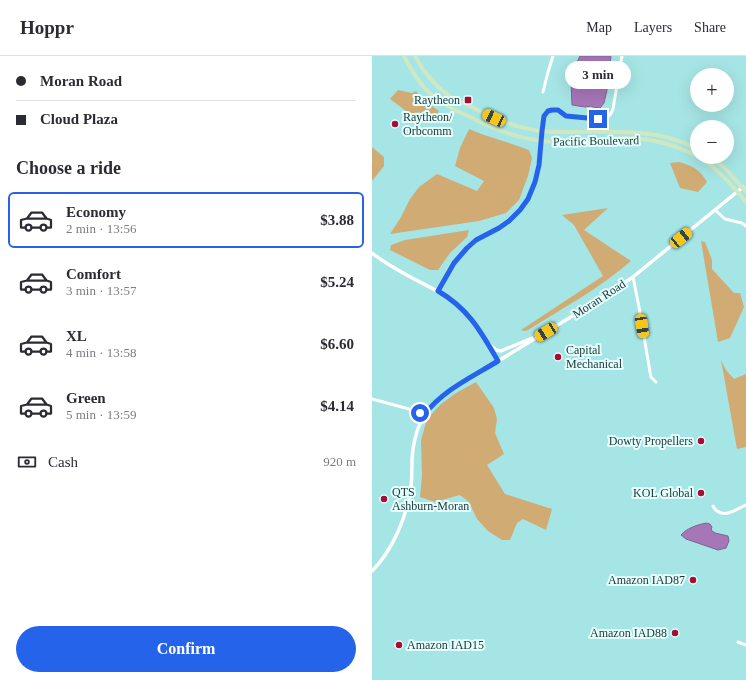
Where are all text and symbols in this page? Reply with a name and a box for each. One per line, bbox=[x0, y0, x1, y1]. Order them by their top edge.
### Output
text: Hoppr bbox=[20, 17, 74, 38]
text: Map bbox=[586, 20, 612, 35]
text: Layers bbox=[634, 20, 672, 35]
text: Share bbox=[694, 20, 726, 35]
callout: 3 min bbox=[565, 61, 631, 89]
text: 3 min bbox=[582, 67, 614, 82]
map controls bbox=[690, 68, 734, 164]
button: + bbox=[690, 68, 734, 112]
text: Moran Road bbox=[40, 73, 122, 89]
place label: Raytheon bbox=[414, 93, 460, 107]
marker: Raytheon bbox=[463, 95, 473, 105]
car bbox=[481, 107, 507, 129]
place label: Raytheon/ Orbcomm bbox=[403, 110, 453, 138]
route end bbox=[589, 110, 607, 128]
text: Cloud Plaza bbox=[40, 111, 118, 127]
marker: Raytheon/ Orbcomm bbox=[390, 119, 400, 129]
button: − bbox=[690, 120, 734, 164]
street label: Pacific Boulevard bbox=[553, 133, 639, 149]
text: Choose a ride bbox=[16, 158, 121, 178]
icon: car bbox=[18, 202, 54, 238]
text: Economy bbox=[66, 204, 126, 220]
text: $3.88 bbox=[320, 212, 354, 228]
text: 2 min · 13:56 bbox=[66, 221, 136, 236]
car bbox=[668, 226, 694, 250]
icon: car bbox=[18, 264, 54, 300]
text: Comfort bbox=[66, 266, 121, 282]
text: $5.24 bbox=[320, 274, 354, 290]
street label: Moran Road bbox=[570, 277, 628, 321]
text: 3 min · 13:57 bbox=[66, 283, 136, 298]
car bbox=[634, 313, 650, 339]
car bbox=[533, 321, 559, 343]
icon: car bbox=[18, 326, 54, 362]
text: XL bbox=[66, 328, 87, 344]
text: $6.60 bbox=[320, 336, 354, 352]
place label: Capital Mechanical bbox=[566, 343, 623, 371]
text: 4 min · 13:58 bbox=[66, 345, 136, 360]
marker: Capital Mechanical bbox=[553, 352, 563, 362]
icon: car bbox=[18, 388, 54, 424]
text: Green bbox=[66, 390, 106, 406]
text: $4.14 bbox=[320, 398, 354, 414]
route start bbox=[411, 404, 429, 422]
text: 5 min · 13:59 bbox=[66, 407, 136, 422]
place label: Dowty Propellers bbox=[609, 434, 693, 448]
marker: Dowty Propellers bbox=[696, 436, 706, 446]
icon: cash bbox=[16, 451, 38, 473]
text: Cash bbox=[48, 454, 78, 470]
text: 920 m bbox=[323, 454, 356, 469]
place label: QTS Ashburn-Moran bbox=[392, 485, 469, 513]
place label: KOL Global bbox=[633, 486, 694, 500]
marker: KOL Global bbox=[696, 488, 706, 498]
marker: QTS Ashburn-Moran bbox=[379, 494, 389, 504]
place label: Amazon IAD87 bbox=[608, 573, 685, 587]
marker: Amazon IAD87 bbox=[688, 575, 698, 585]
button: Confirm bbox=[16, 626, 356, 672]
place label: Amazon IAD88 bbox=[590, 626, 667, 640]
marker: Amazon IAD88 bbox=[670, 628, 680, 638]
place label: Amazon IAD15 bbox=[407, 638, 484, 652]
marker: Amazon IAD15 bbox=[394, 640, 404, 650]

